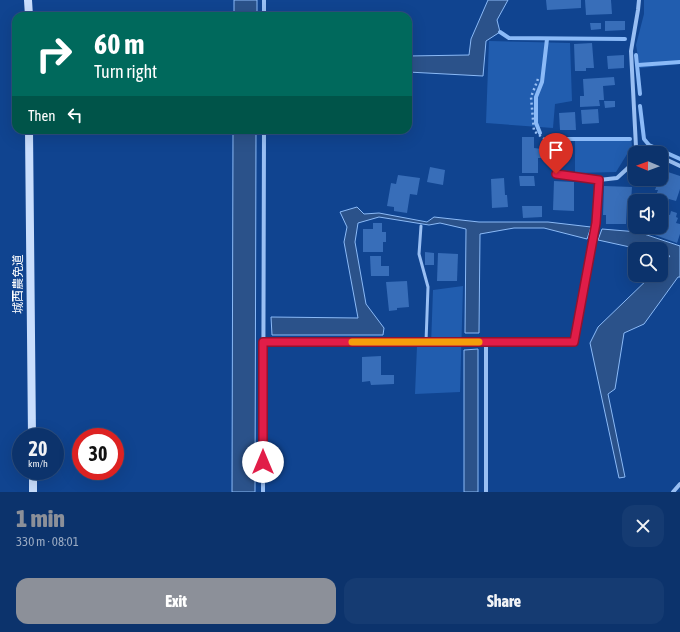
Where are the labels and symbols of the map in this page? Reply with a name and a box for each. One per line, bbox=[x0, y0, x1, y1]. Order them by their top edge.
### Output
pin bbox=[539, 133, 573, 174]
north arrow bbox=[628, 146, 668, 186]
street label: 城西農免道 bbox=[11, 254, 25, 314]
speed limit sign: 30 bbox=[72, 428, 124, 480]
position arrow bbox=[242, 441, 284, 483]

